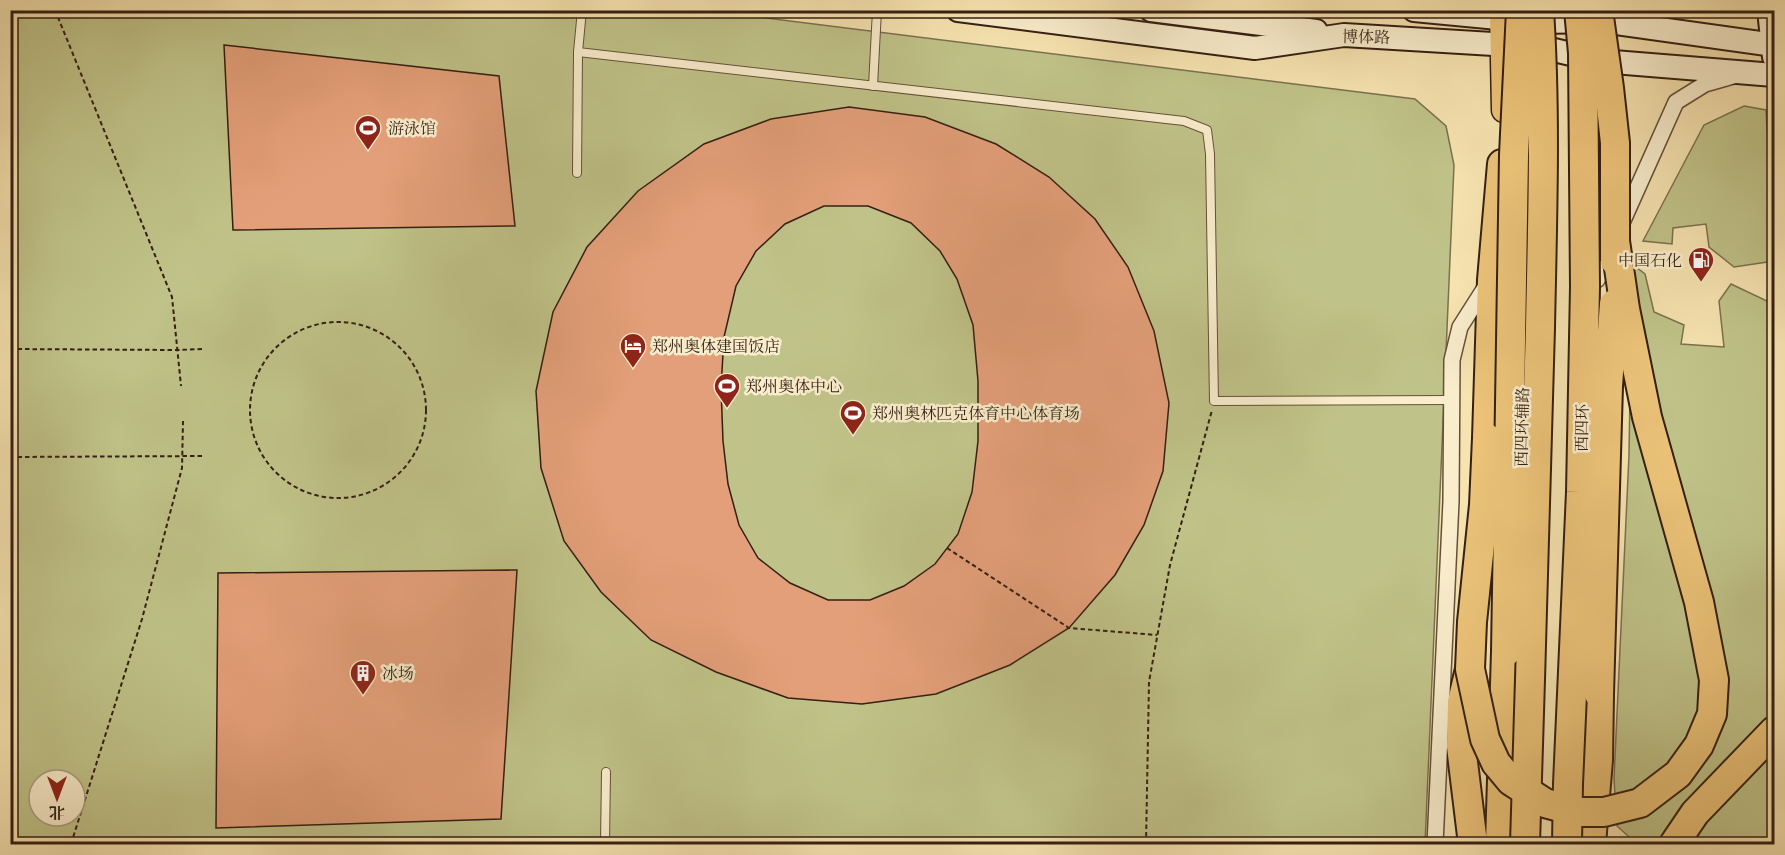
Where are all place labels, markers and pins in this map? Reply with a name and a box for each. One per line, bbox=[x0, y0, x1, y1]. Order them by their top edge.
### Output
sports icon: 游泳馆 bbox=[353, 113, 383, 151]
place label: 游泳馆 bbox=[388, 119, 436, 138]
fuel station icon: 中国石化 bbox=[1686, 245, 1716, 283]
place label: 中国石化 bbox=[1618, 251, 1682, 270]
hotel icon: 郑州奥体建国饭店 bbox=[618, 331, 648, 369]
place label: 郑州奥体建国饭店 bbox=[652, 337, 780, 356]
sports icon: 郑州奥体中心 bbox=[712, 371, 742, 409]
place label: 郑州奥体中心 bbox=[746, 377, 842, 396]
sports icon: 郑州奥林匹克体育中心体育场 bbox=[838, 398, 868, 436]
place label: 郑州奥林匹克体育中心体育场 bbox=[872, 404, 1080, 423]
building icon: 冰场 bbox=[348, 658, 378, 696]
place label: 冰场 bbox=[382, 664, 414, 683]

